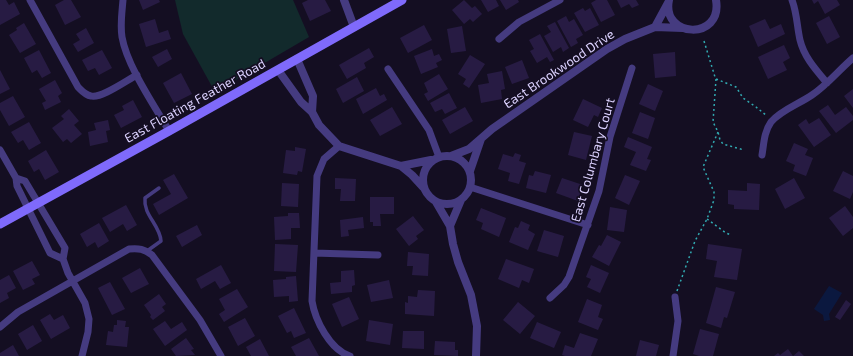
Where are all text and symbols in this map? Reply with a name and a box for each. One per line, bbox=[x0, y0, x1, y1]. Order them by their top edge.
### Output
street label: East Brookwood Drive bbox=[501, 26, 617, 112]
street label: East Floating Feather Road bbox=[122, 56, 268, 146]
street label: East Columbary Court bbox=[568, 96, 618, 224]

